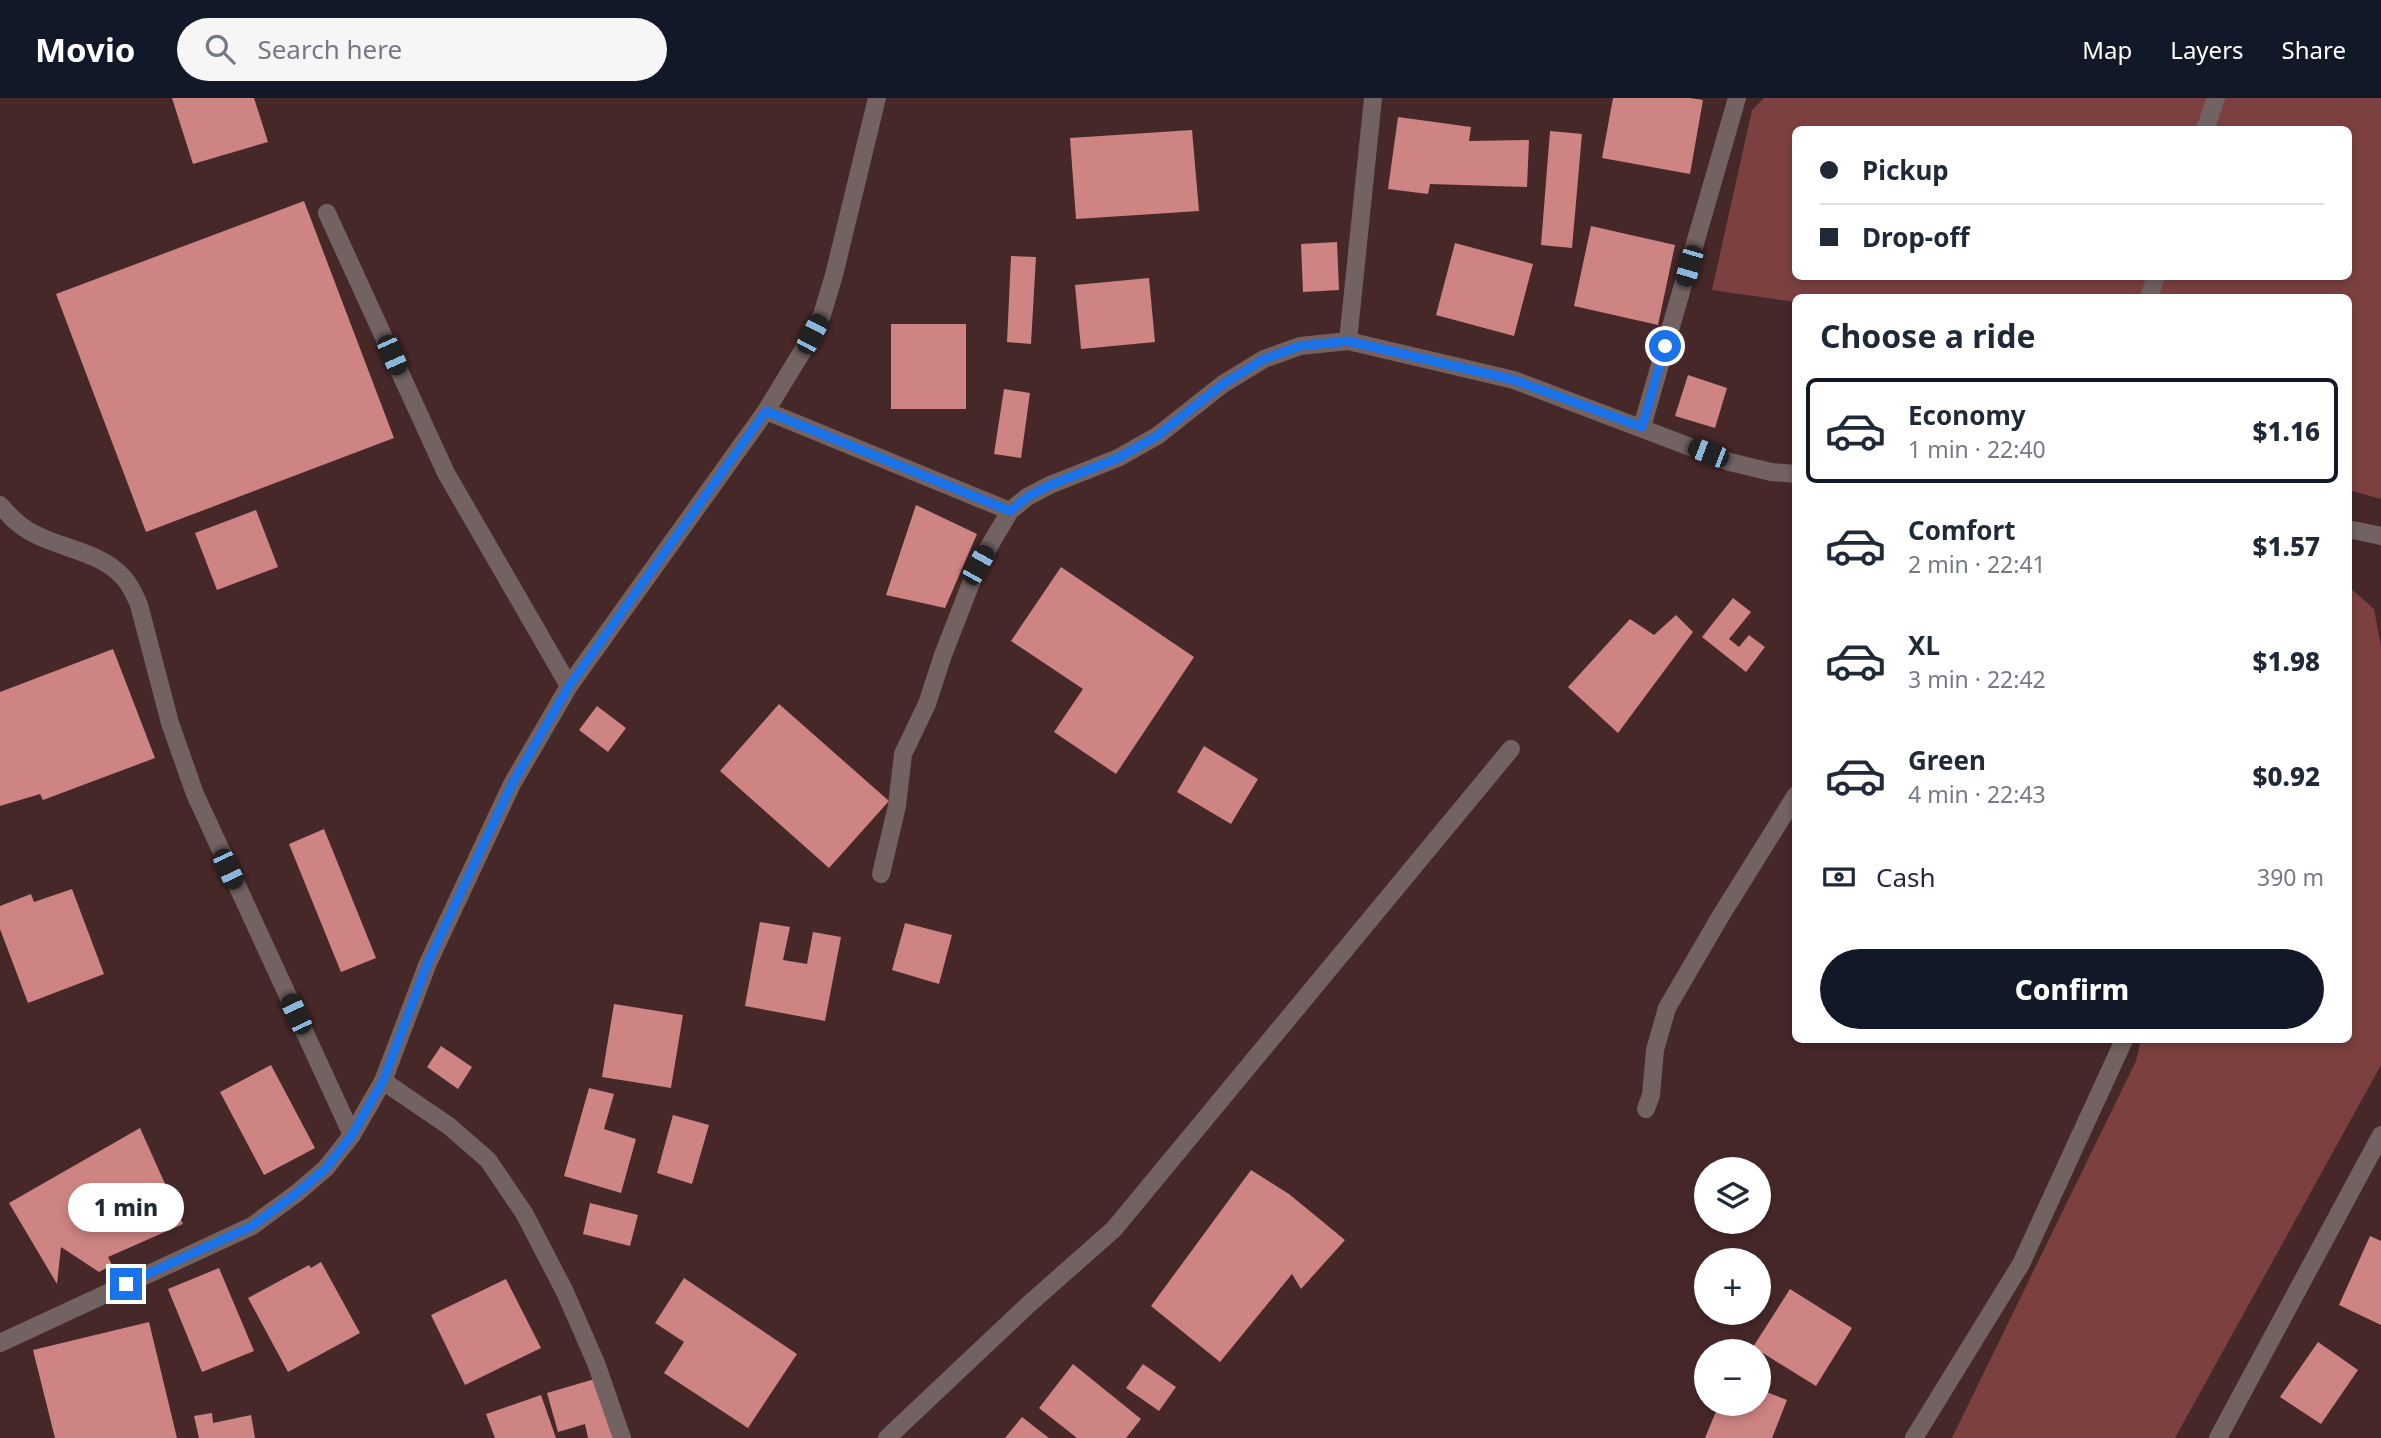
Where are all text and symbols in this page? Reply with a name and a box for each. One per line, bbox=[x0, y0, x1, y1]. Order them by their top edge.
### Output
search box bbox=[177, 18, 667, 81]
text: Movio bbox=[35, 27, 135, 72]
icon: search bbox=[201, 30, 239, 68]
text: Search here bbox=[257, 31, 402, 67]
text: Map bbox=[2082, 33, 2132, 66]
text: Layers bbox=[2170, 33, 2244, 66]
text: Share bbox=[2282, 33, 2346, 66]
text: Pickup bbox=[1862, 152, 1949, 188]
text: Drop-off bbox=[1862, 219, 1969, 255]
car bbox=[1674, 243, 1705, 289]
car bbox=[793, 311, 832, 357]
text: Choose a ride bbox=[1820, 314, 2036, 357]
route start bbox=[1649, 330, 1681, 362]
car bbox=[374, 332, 411, 378]
text: Economy bbox=[1908, 397, 2026, 433]
icon: car bbox=[1824, 399, 1887, 462]
text: $1.16 bbox=[2253, 413, 2320, 449]
text: 1 min · 22:40 bbox=[1908, 433, 2046, 465]
car bbox=[1685, 436, 1732, 470]
text: Comfort bbox=[1908, 512, 2016, 548]
icon: car bbox=[1824, 514, 1887, 577]
text: $1.57 bbox=[2253, 528, 2320, 564]
car bbox=[959, 542, 998, 588]
text: 2 min · 22:41 bbox=[1908, 548, 2046, 580]
text: XL bbox=[1908, 627, 1940, 663]
icon: car bbox=[1824, 629, 1887, 692]
text: $1.98 bbox=[2253, 643, 2320, 679]
text: 3 min · 22:42 bbox=[1908, 663, 2046, 695]
text: Green bbox=[1908, 742, 1986, 778]
icon: car bbox=[1824, 744, 1887, 807]
text: $0.92 bbox=[2253, 758, 2320, 794]
text: 4 min · 22:43 bbox=[1908, 778, 2046, 810]
car bbox=[210, 846, 247, 892]
icon: cash bbox=[1820, 858, 1858, 896]
text: Cash bbox=[1876, 859, 1936, 895]
text: 390 m bbox=[2257, 861, 2324, 893]
button: Confirm bbox=[1820, 949, 2324, 1029]
car bbox=[278, 991, 315, 1037]
map controls bbox=[1694, 1157, 1771, 1416]
button: layers bbox=[1694, 1157, 1771, 1234]
callout: 1 min bbox=[68, 1182, 184, 1232]
text: 1 min bbox=[94, 1191, 158, 1223]
button: + bbox=[1694, 1248, 1771, 1325]
route end bbox=[110, 1268, 142, 1300]
button: − bbox=[1694, 1339, 1771, 1416]

